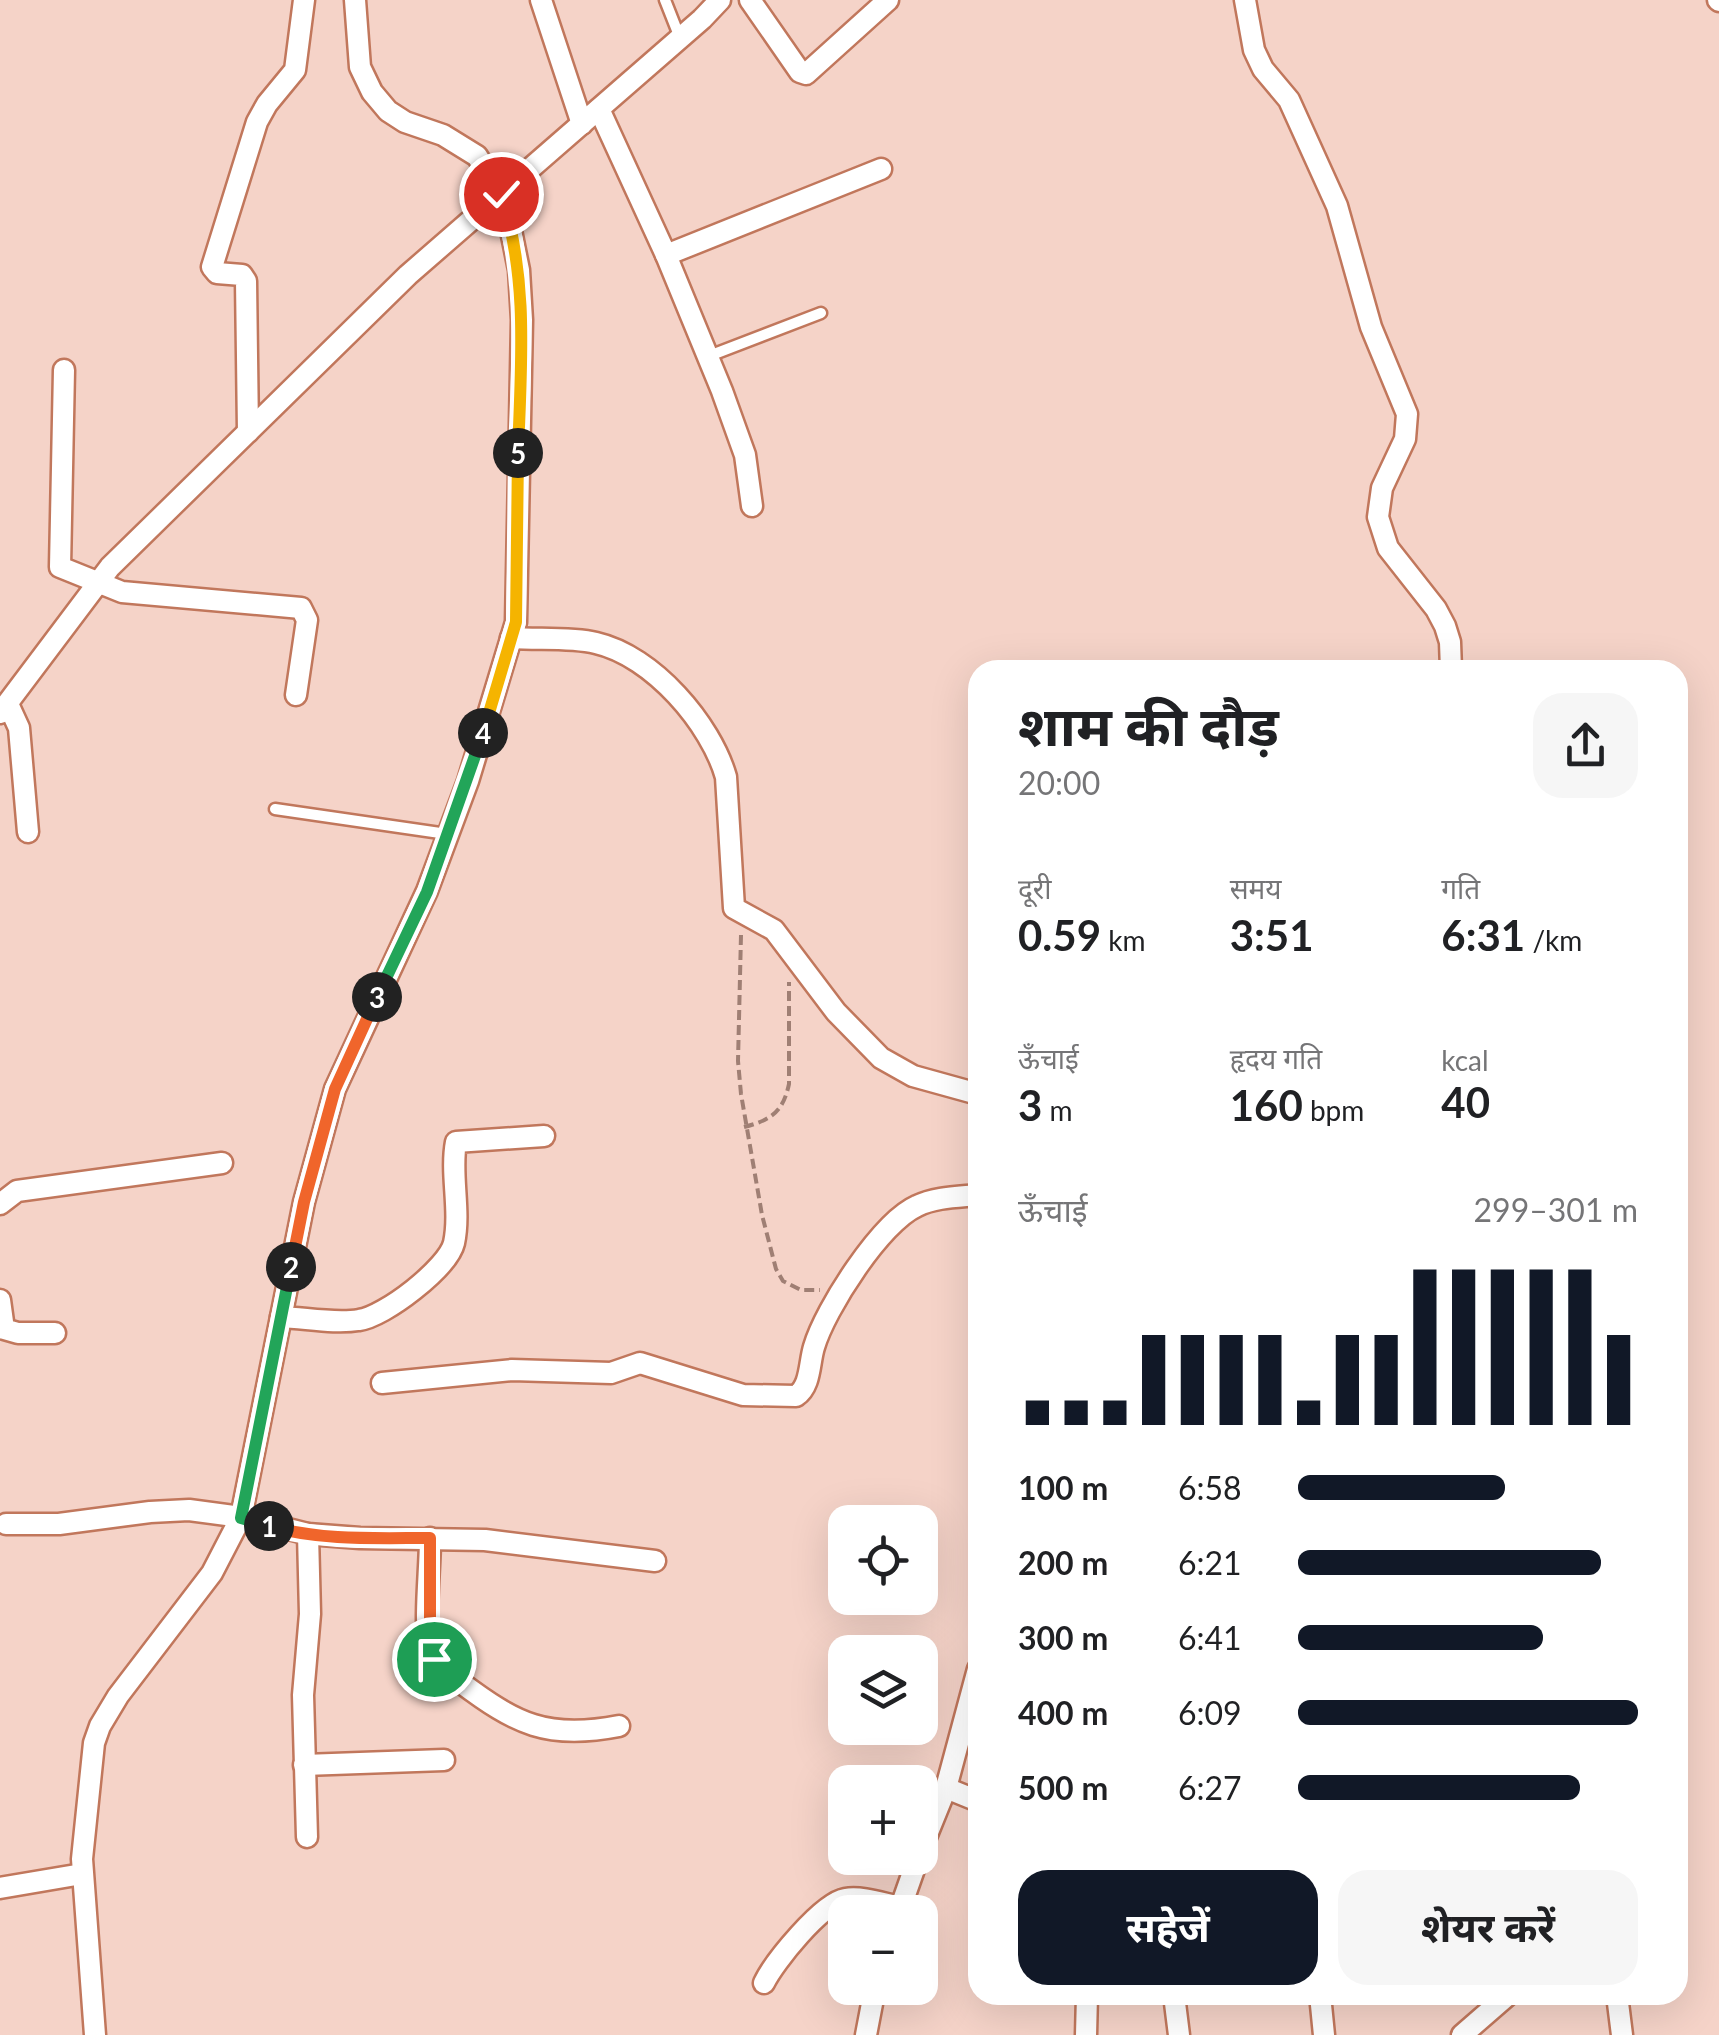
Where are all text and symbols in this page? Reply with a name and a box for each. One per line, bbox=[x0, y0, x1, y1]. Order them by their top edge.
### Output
pin bbox=[459, 152, 544, 237]
icon: check bbox=[474, 167, 529, 222]
pin: 5 bbox=[493, 428, 543, 478]
text: 5 bbox=[510, 436, 526, 470]
text: शाम की दौड़ bbox=[1018, 692, 1279, 758]
button: share bbox=[1533, 693, 1638, 798]
pin: 4 bbox=[458, 708, 508, 758]
text: 4 bbox=[475, 716, 491, 750]
text: 20:00 bbox=[1018, 763, 1100, 802]
text: दूरी bbox=[1018, 871, 1052, 905]
text: समय bbox=[1230, 871, 1282, 905]
text: गति bbox=[1441, 871, 1480, 905]
text: 0.59 bbox=[1018, 910, 1101, 960]
text: 3:51 bbox=[1230, 910, 1314, 960]
text: 6:31 bbox=[1441, 910, 1525, 960]
text: km bbox=[1101, 923, 1145, 957]
text: /km bbox=[1525, 923, 1582, 957]
pin: 3 bbox=[352, 972, 402, 1022]
text: 3 bbox=[369, 980, 385, 1014]
text: ऊँचाई bbox=[1018, 1041, 1079, 1075]
text: हृदय गति bbox=[1230, 1041, 1322, 1075]
text: kcal bbox=[1441, 1043, 1489, 1077]
text: 40 bbox=[1441, 1077, 1490, 1127]
text: 3 bbox=[1018, 1080, 1042, 1130]
text: 160 bbox=[1230, 1080, 1303, 1130]
text: m bbox=[1042, 1093, 1073, 1127]
text: bpm bbox=[1303, 1093, 1364, 1127]
text: ऊँचाई bbox=[1018, 1190, 1087, 1229]
text: 299–301 m bbox=[1474, 1190, 1638, 1229]
pin: 2 bbox=[266, 1242, 316, 1292]
text: 2 bbox=[283, 1250, 299, 1284]
text: 100 m bbox=[1018, 1468, 1108, 1507]
text: 6:58 bbox=[1178, 1468, 1242, 1507]
pin: 1 bbox=[244, 1501, 294, 1551]
map controls bbox=[828, 1505, 938, 2005]
button: locate bbox=[828, 1505, 938, 1615]
text: 1 bbox=[261, 1509, 277, 1543]
text: 200 m bbox=[1018, 1543, 1108, 1582]
text: 6:21 bbox=[1178, 1543, 1242, 1582]
pin bbox=[392, 1617, 477, 1702]
text: 300 m bbox=[1018, 1618, 1108, 1657]
text: 6:41 bbox=[1178, 1618, 1242, 1657]
icon: arrive bbox=[407, 1632, 462, 1687]
button: layers bbox=[828, 1635, 938, 1745]
text: 400 m bbox=[1018, 1693, 1108, 1732]
text: 6:09 bbox=[1178, 1693, 1242, 1732]
button: + bbox=[828, 1765, 938, 1875]
text: 500 m bbox=[1018, 1768, 1108, 1807]
text: 6:27 bbox=[1178, 1768, 1242, 1807]
button: सहेजें bbox=[1018, 1870, 1318, 1985]
button: शेयर करें bbox=[1338, 1870, 1638, 1985]
button: − bbox=[828, 1895, 938, 2005]

